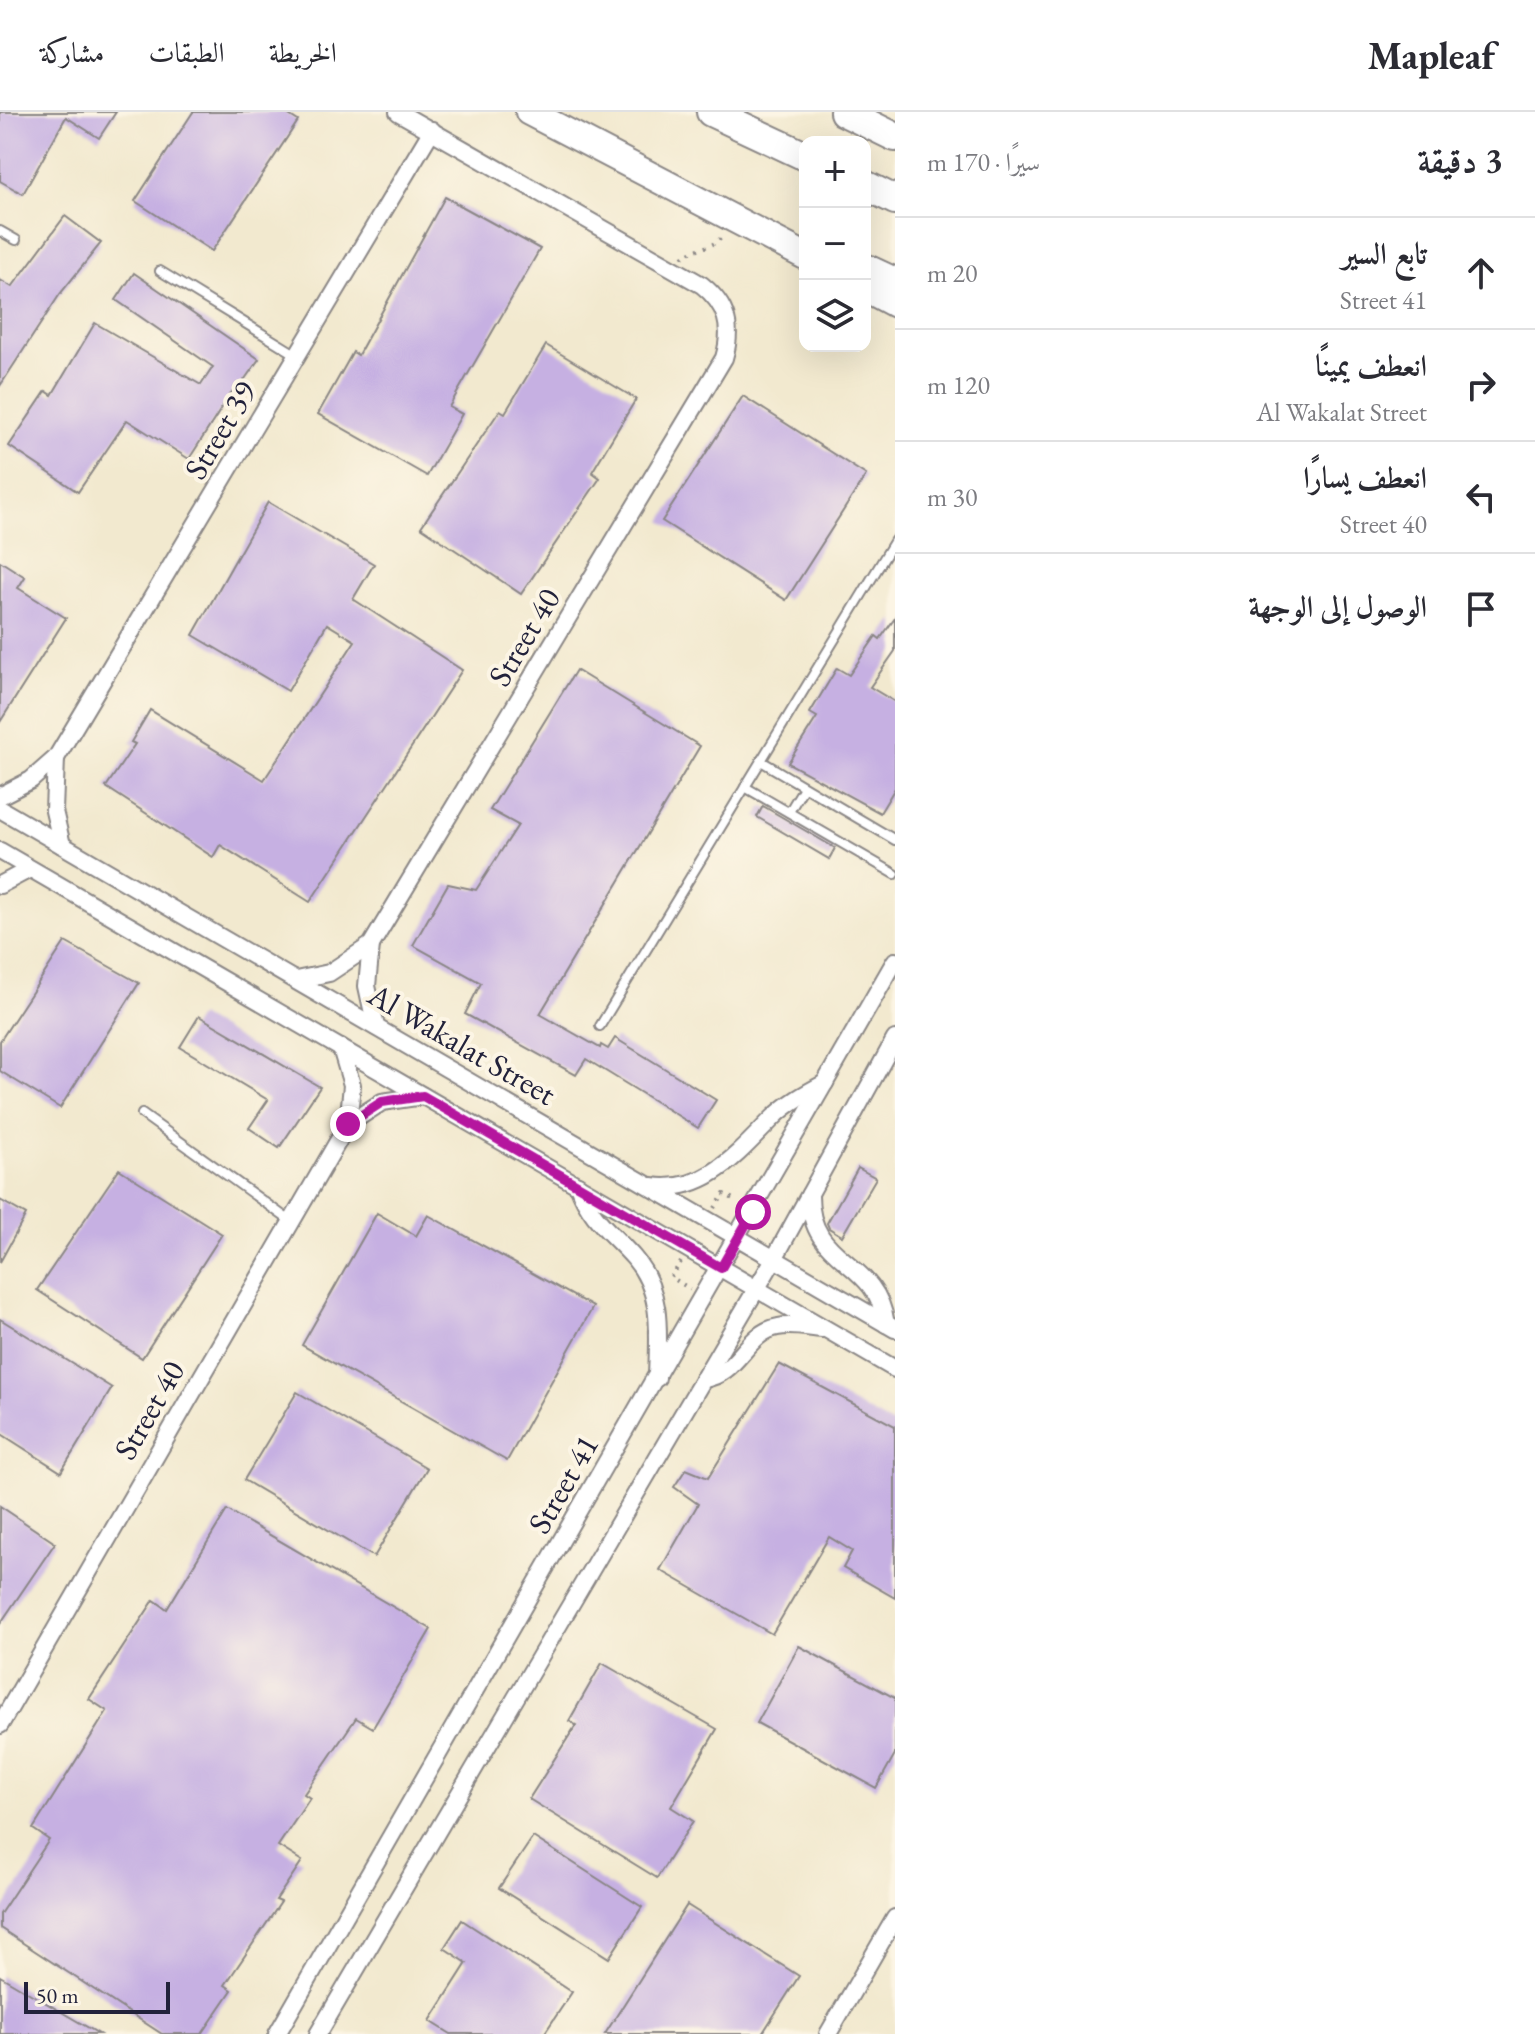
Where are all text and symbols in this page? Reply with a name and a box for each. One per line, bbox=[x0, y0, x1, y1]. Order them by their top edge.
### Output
text: Mapleaf bbox=[1368, 31, 1495, 80]
text: مشاركة bbox=[40, 34, 104, 70]
text: الطبقات bbox=[148, 34, 225, 70]
text: الخريطة bbox=[269, 34, 337, 70]
map controls bbox=[799, 136, 871, 352]
button: + bbox=[799, 136, 871, 208]
text: 3 دقيقة bbox=[1418, 138, 1503, 182]
text: سيرًا · 170 m bbox=[927, 145, 1040, 179]
button: − bbox=[799, 208, 871, 280]
text: تابع السير bbox=[1342, 234, 1427, 273]
icon: ahead bbox=[1459, 251, 1503, 295]
text: 20 m bbox=[927, 256, 977, 290]
button: layers bbox=[799, 280, 871, 352]
text: Street 41 bbox=[1340, 283, 1427, 317]
text: انعطف يمينًا bbox=[1315, 346, 1427, 385]
icon: right bbox=[1459, 363, 1503, 407]
text: 120 m bbox=[927, 368, 990, 402]
street label: Street 39 bbox=[174, 373, 266, 487]
text: Al Wakalat Street bbox=[1256, 395, 1427, 429]
text: انعطف يسارًا bbox=[1303, 458, 1427, 497]
icon: left bbox=[1459, 475, 1503, 519]
text: 30 m bbox=[927, 480, 977, 514]
text: Street 40 bbox=[1340, 507, 1427, 541]
street label: Street 40 bbox=[478, 580, 570, 694]
text: الوصول إلى الوجهة bbox=[1248, 587, 1427, 626]
icon: arrive bbox=[1459, 587, 1503, 631]
street label: Al Wakalat Street bbox=[360, 973, 563, 1115]
route end bbox=[330, 1106, 366, 1142]
route start bbox=[735, 1194, 771, 1230]
street label: Street 40 bbox=[104, 1353, 194, 1467]
street label: Street 41 bbox=[518, 1427, 608, 1541]
scale bar bbox=[24, 1978, 170, 2014]
text: 50 m bbox=[36, 1981, 79, 2010]

